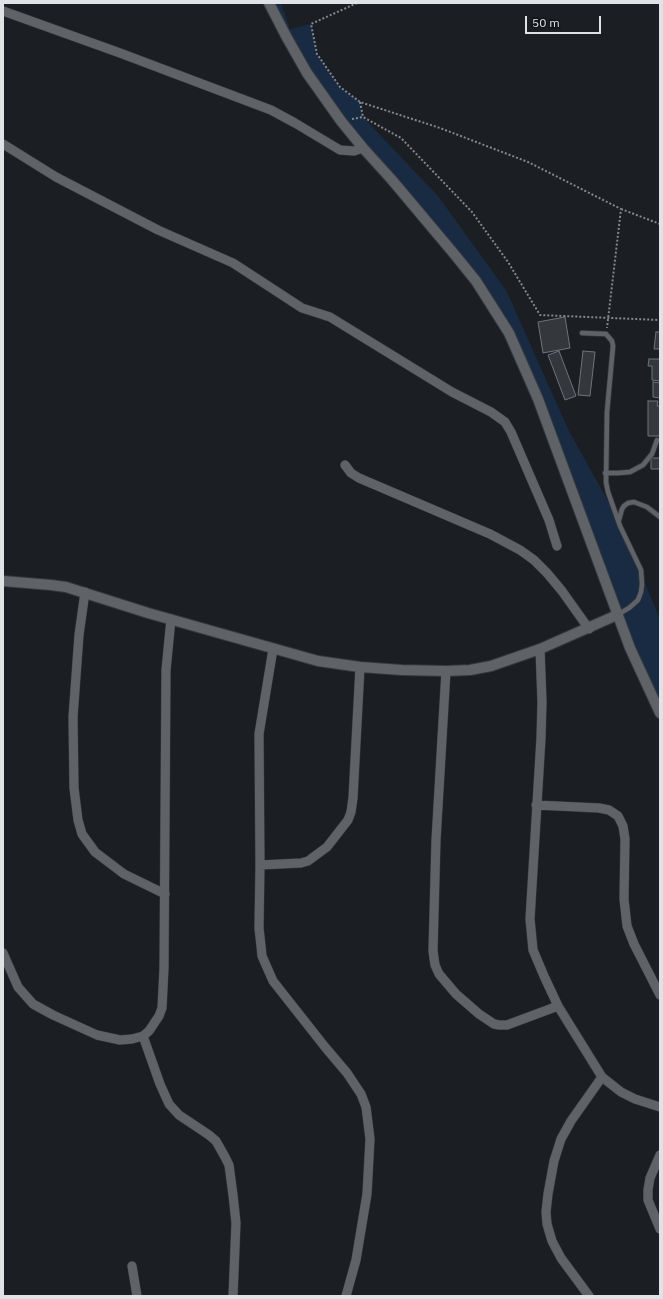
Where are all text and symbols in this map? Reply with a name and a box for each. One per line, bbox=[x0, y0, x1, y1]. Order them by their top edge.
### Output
scale bar bbox=[527, 8, 603, 34]
text: 50 m bbox=[532, 15, 560, 30]

